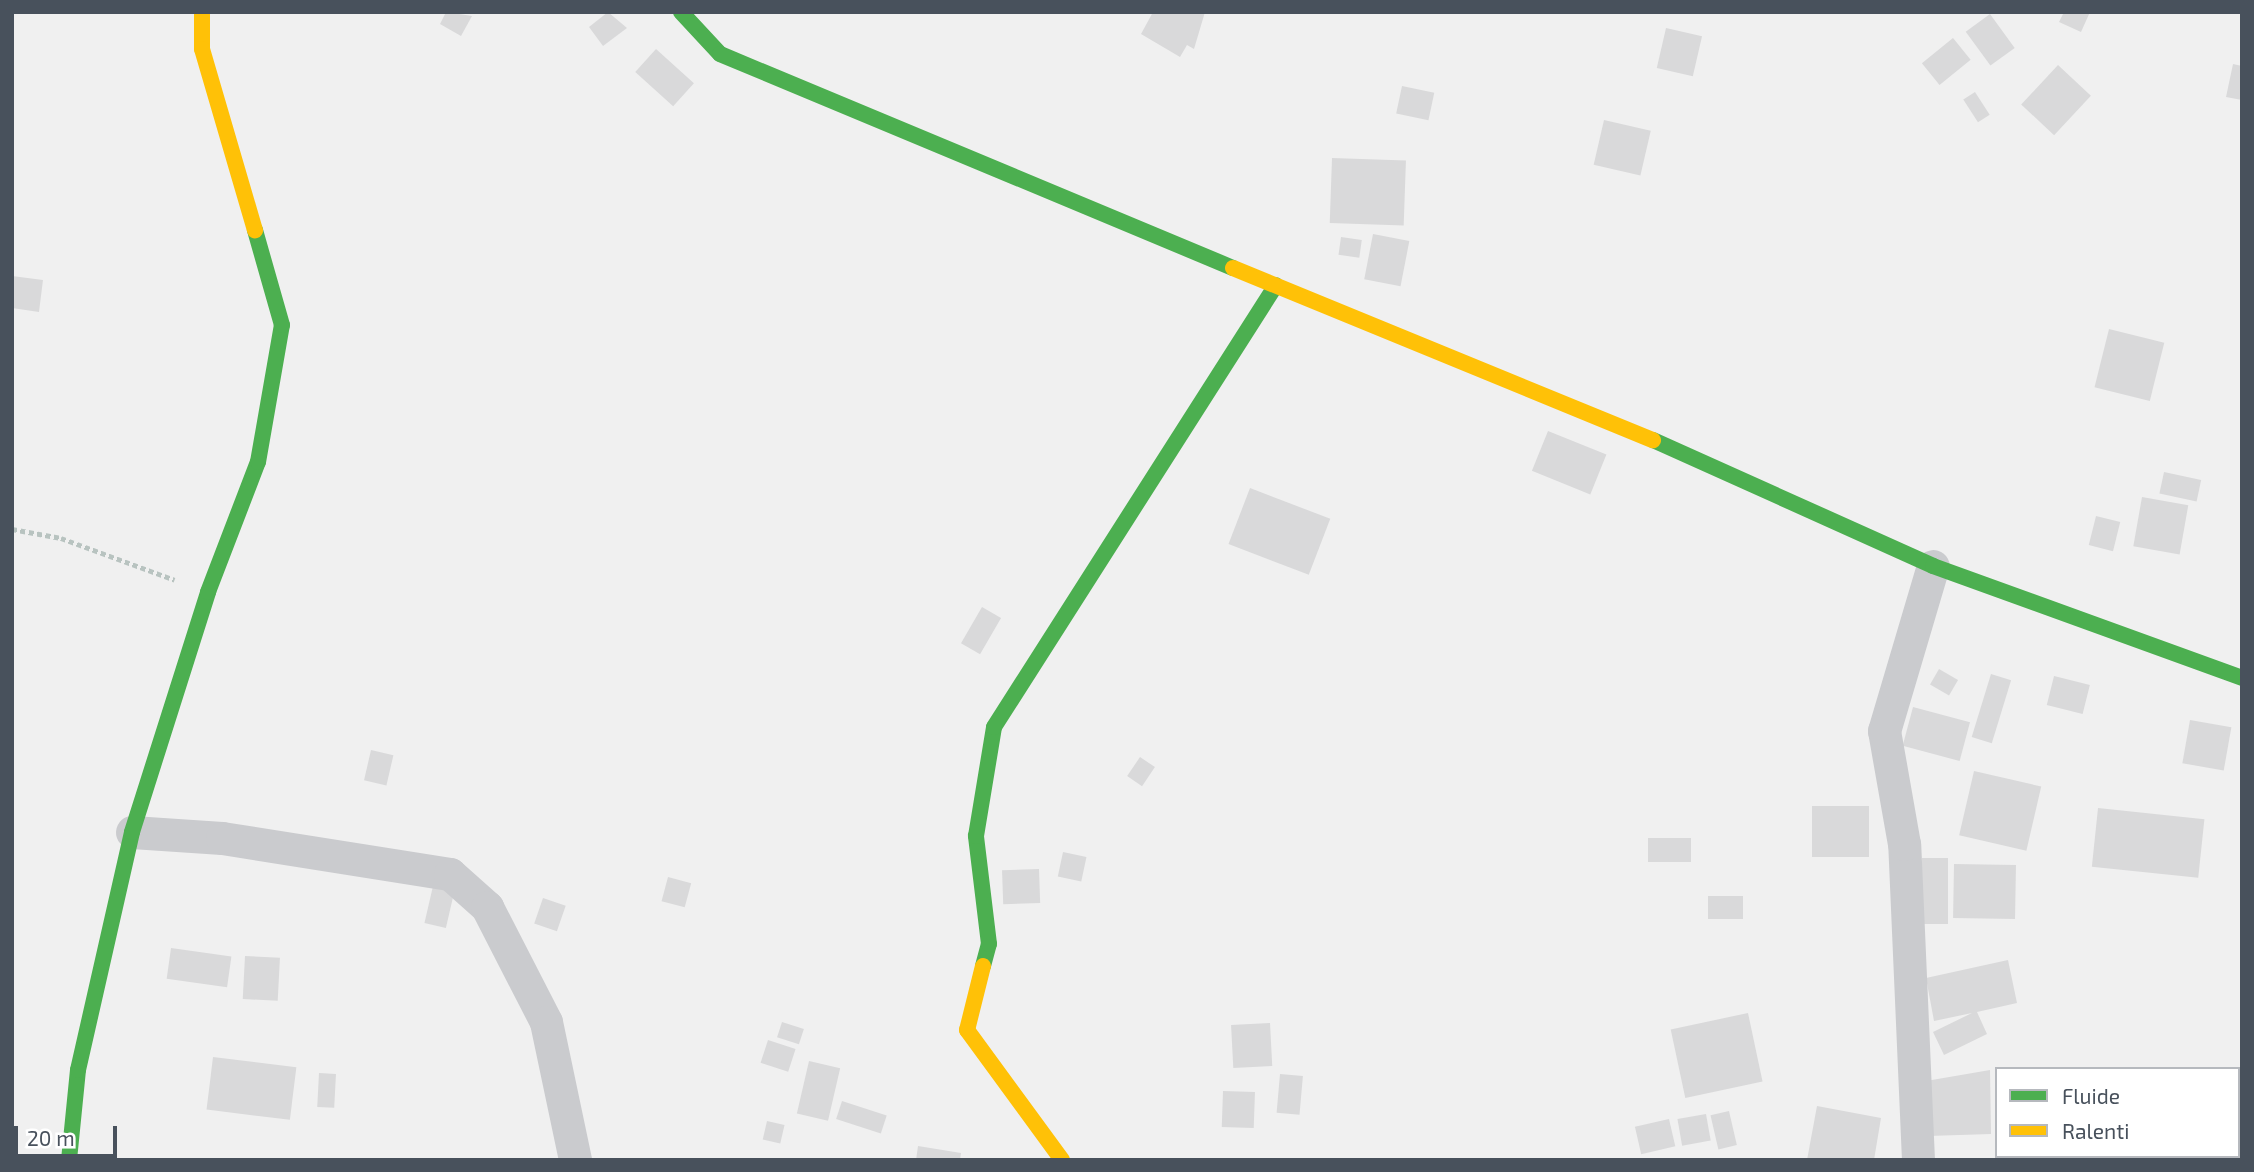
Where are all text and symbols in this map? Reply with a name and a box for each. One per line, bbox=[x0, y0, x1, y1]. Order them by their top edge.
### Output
legend bbox=[1995, 1067, 2240, 1158]
text: Fluide bbox=[2062, 1083, 2120, 1108]
scale bar bbox=[18, 1112, 121, 1156]
text: Ralenti bbox=[2062, 1118, 2129, 1143]
text: 20 m bbox=[27, 1125, 75, 1150]

